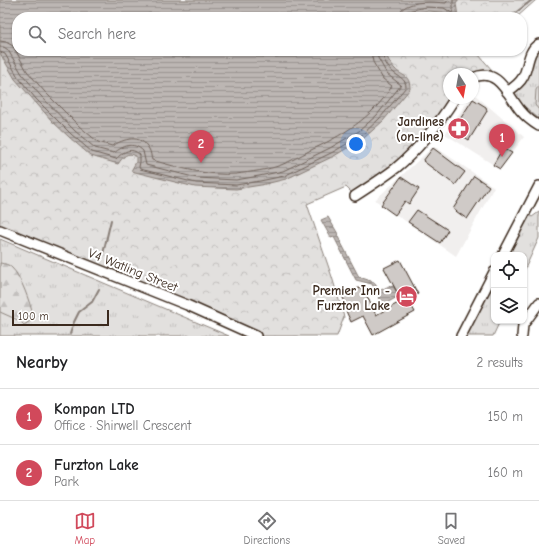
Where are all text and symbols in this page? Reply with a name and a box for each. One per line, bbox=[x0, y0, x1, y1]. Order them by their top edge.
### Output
search box bbox=[12, 12, 527, 56]
icon: search bbox=[26, 23, 48, 45]
text: Search here bbox=[58, 25, 136, 43]
north arrow bbox=[443, 68, 479, 104]
place label: Jardines (on-line) bbox=[396, 114, 444, 144]
pharmacy icon: Jardines (on-line) bbox=[446, 115, 472, 141]
pin: 1 bbox=[489, 124, 515, 157]
pin: 2 bbox=[188, 130, 214, 163]
your location bbox=[346, 134, 366, 154]
street label: V4 Watling Street bbox=[86, 245, 181, 295]
map controls bbox=[491, 252, 527, 324]
button: locate bbox=[491, 252, 527, 288]
place label: Premier Inn - Furzton Lake bbox=[312, 283, 391, 313]
hotel icon: Premier Inn - Furzton Lake bbox=[393, 284, 419, 310]
button: layers bbox=[491, 288, 527, 324]
scale bar bbox=[12, 308, 109, 327]
text: 100 m bbox=[18, 310, 49, 323]
text: Nearby bbox=[16, 353, 67, 372]
text: 2 results bbox=[476, 355, 523, 370]
text: Kompan LTD bbox=[54, 400, 135, 418]
text: 1 bbox=[26, 409, 32, 424]
text: 150 m bbox=[488, 409, 523, 424]
text: Office · Shirwell Crescent bbox=[54, 418, 191, 433]
text: Furzton Lake bbox=[54, 456, 139, 474]
text: 2 bbox=[26, 465, 32, 480]
text: 160 m bbox=[488, 465, 523, 480]
text: Park bbox=[54, 474, 79, 489]
tab: Map bbox=[74, 510, 96, 547]
tab: Directions bbox=[244, 510, 290, 547]
tab: Saved bbox=[438, 510, 465, 547]

